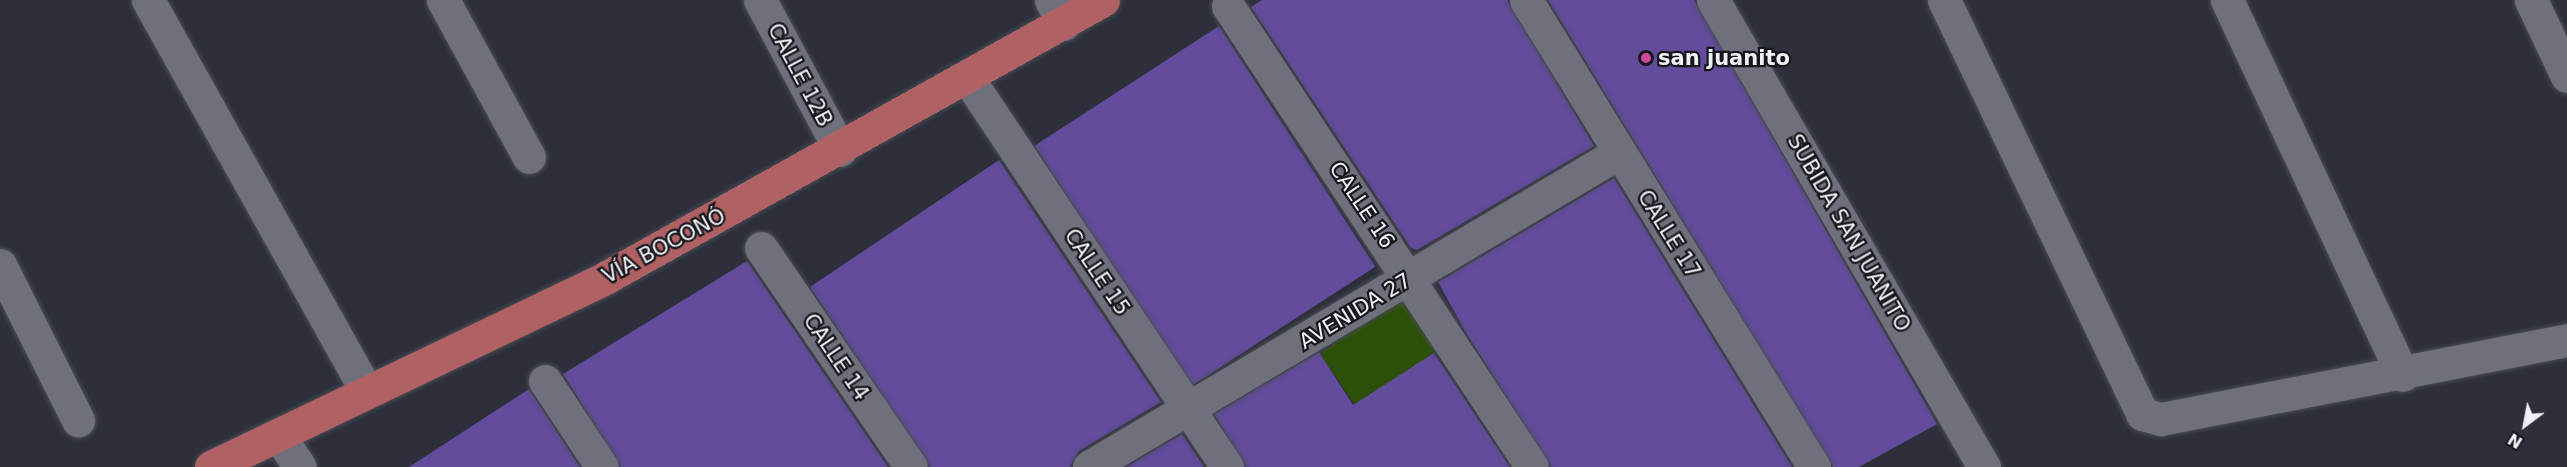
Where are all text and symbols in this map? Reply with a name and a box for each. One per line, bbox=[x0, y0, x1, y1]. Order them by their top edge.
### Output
street label: CALLE 12B bbox=[762, 19, 838, 131]
place label: san juanito bbox=[1658, 45, 1790, 71]
marker: san juanito bbox=[1639, 51, 1653, 65]
street label: SUBIDA SAN JUANITO bbox=[1782, 130, 1916, 336]
street label: CALLE 16 bbox=[1324, 157, 1400, 253]
street label: CALLE 17 bbox=[1632, 185, 1706, 283]
street label: VÍA BOCONÓ bbox=[598, 203, 730, 289]
street label: CALLE 15 bbox=[1059, 224, 1135, 320]
street label: AVENIDA 27 bbox=[1294, 268, 1416, 354]
street label: CALLE 14 bbox=[798, 309, 874, 405]
north arrow bbox=[2495, 395, 2555, 455]
text: N bbox=[2504, 429, 2526, 452]

